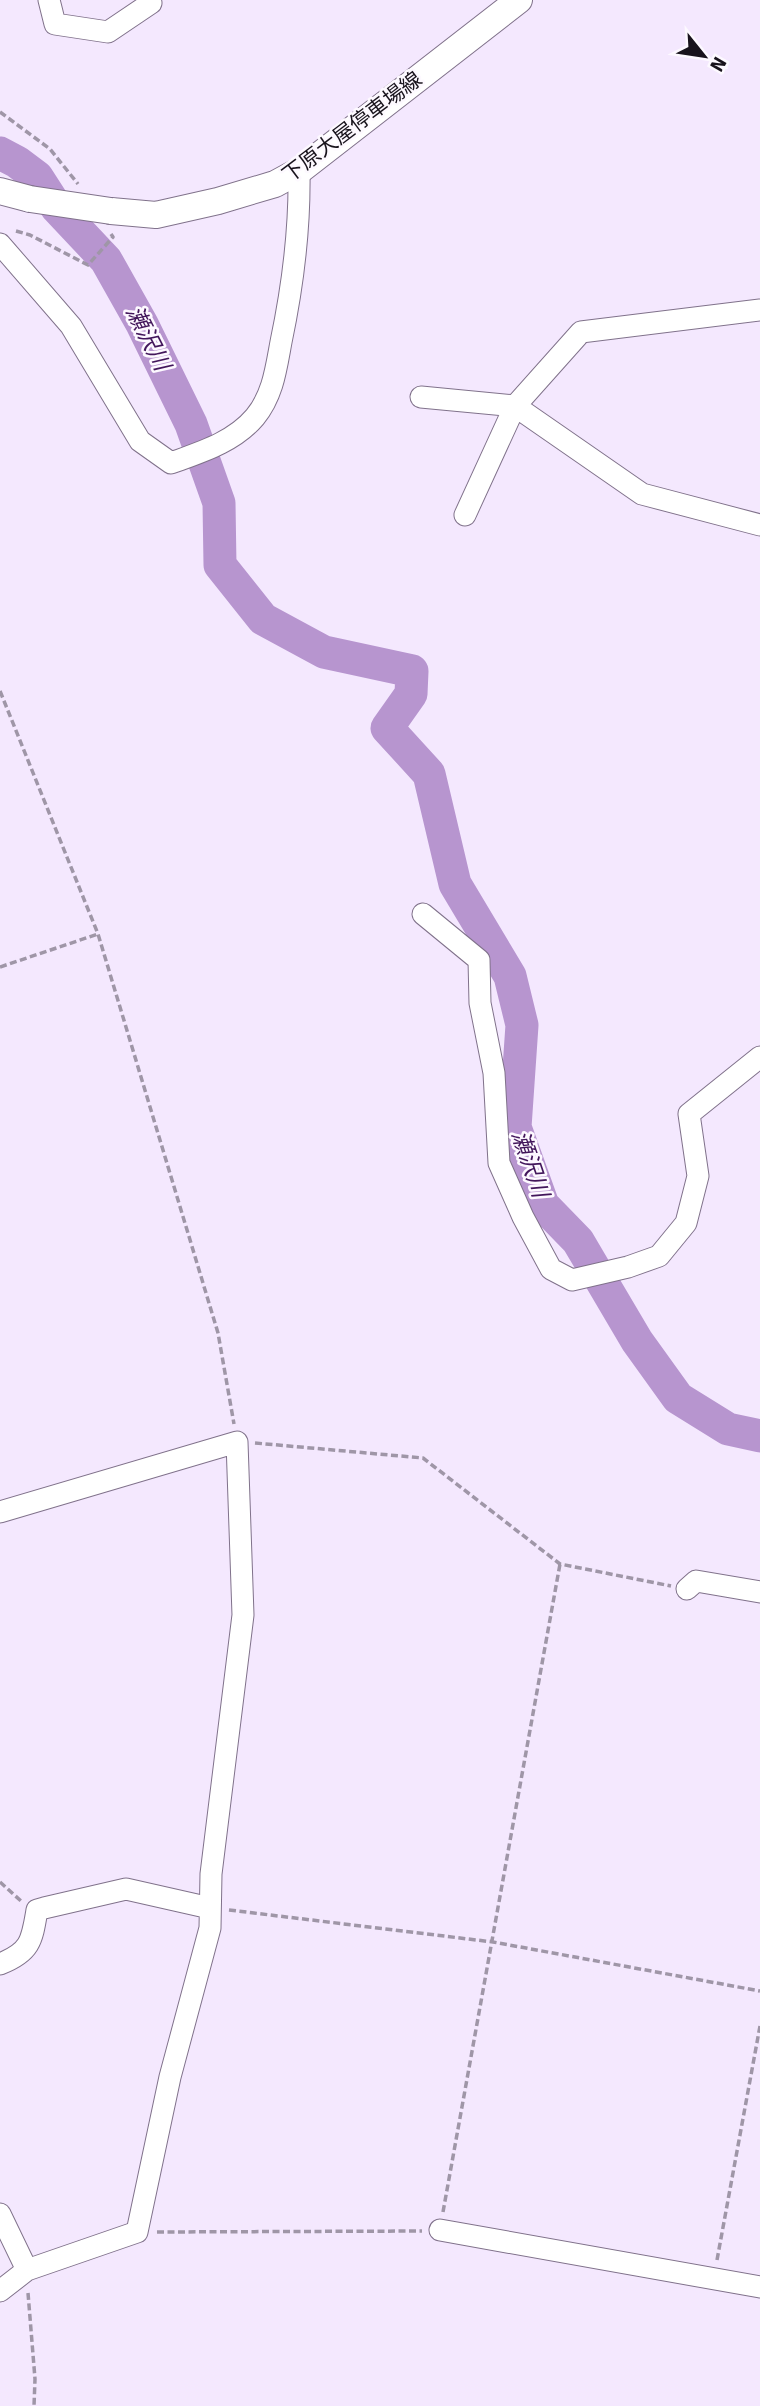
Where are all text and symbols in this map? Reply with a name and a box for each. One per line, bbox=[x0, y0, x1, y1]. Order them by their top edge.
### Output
north arrow bbox=[669, 21, 739, 91]
text: N bbox=[704, 52, 732, 76]
street label: 下原大屋停車場線 bbox=[277, 66, 427, 188]
water label: 瀬沢川 bbox=[119, 301, 178, 378]
water label: 瀬沢川 bbox=[505, 1127, 556, 1204]

